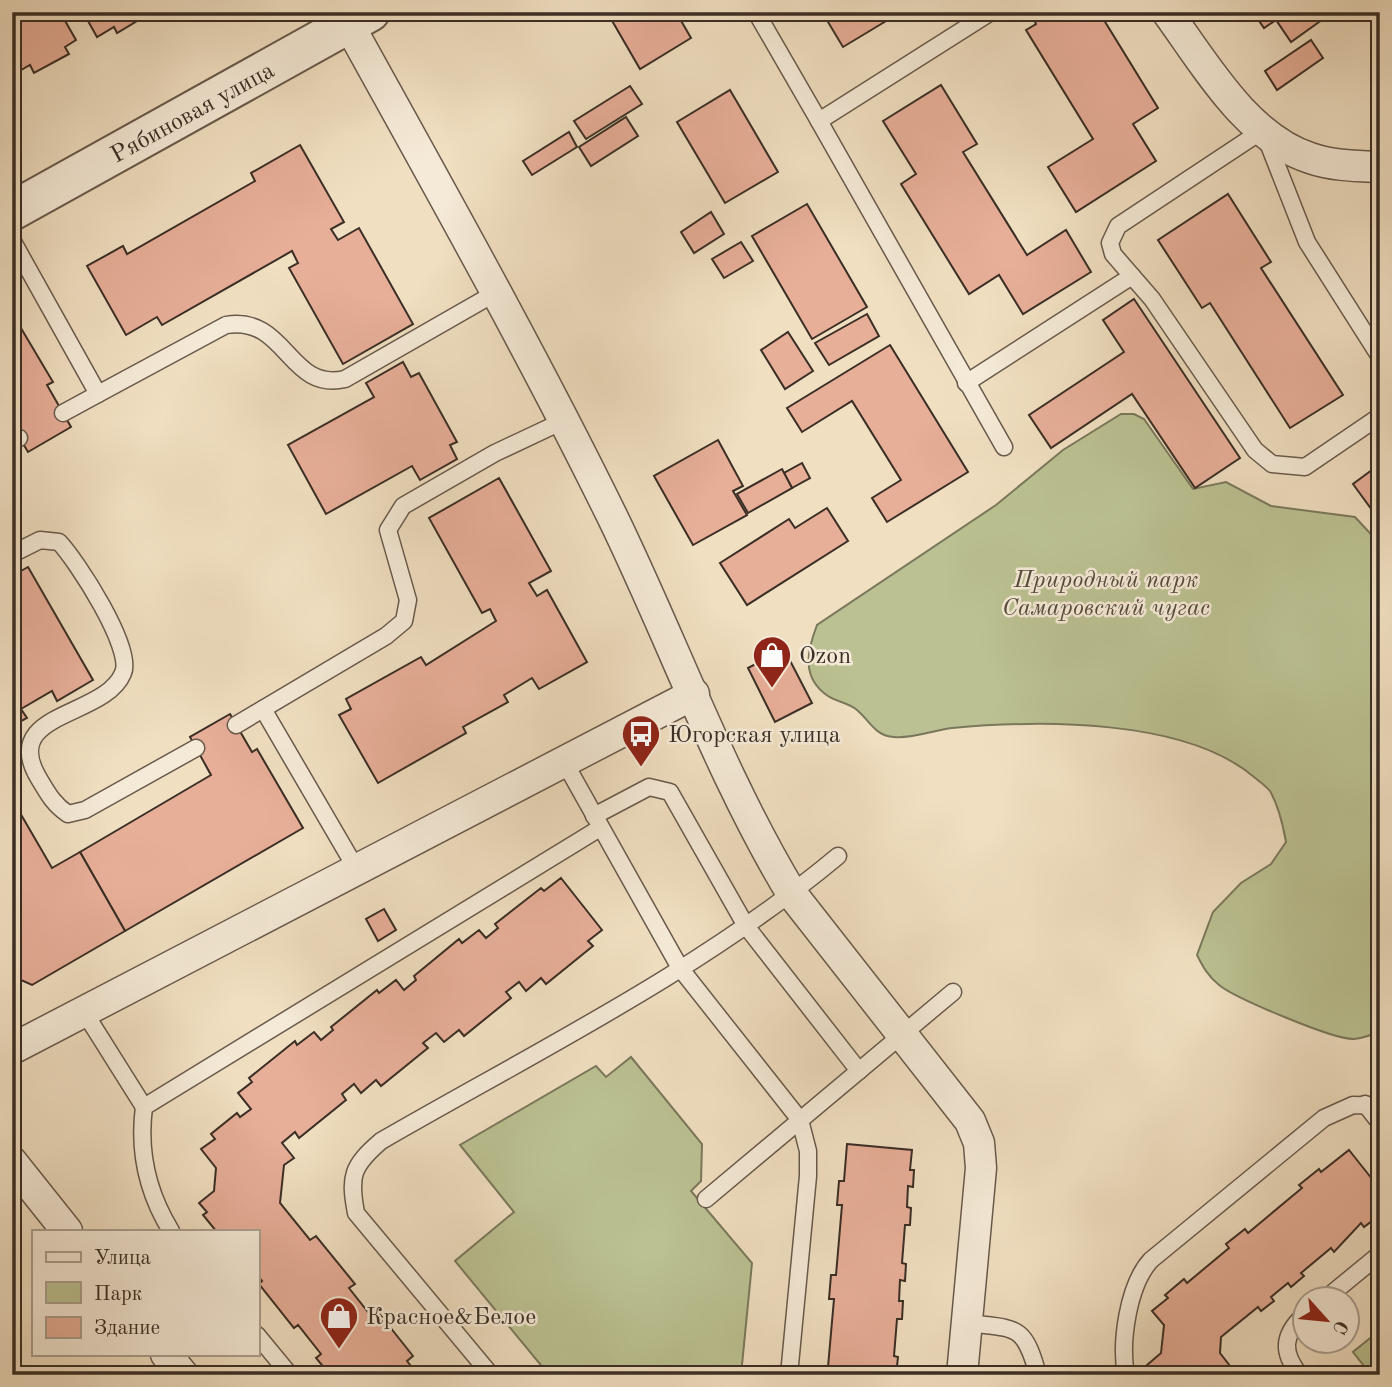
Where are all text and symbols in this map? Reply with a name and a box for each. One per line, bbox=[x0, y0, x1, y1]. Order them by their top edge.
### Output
street label: Рябиновая улица bbox=[107, 59, 279, 169]
park label: Природный парк Самаровский чугас bbox=[1002, 569, 1210, 621]
shop icon: Ozon bbox=[751, 634, 793, 689]
place label: Ozon bbox=[799, 645, 851, 669]
bus stop icon: Югорская улица bbox=[620, 713, 662, 768]
place label: Югорская улица bbox=[668, 724, 841, 748]
legend bbox=[32, 1230, 259, 1356]
text: Улица bbox=[94, 1248, 151, 1269]
text: Парк bbox=[94, 1284, 143, 1305]
north arrow bbox=[1290, 1286, 1360, 1356]
shop icon: Красное&Белое bbox=[318, 1295, 360, 1350]
place label: Красное&Белое bbox=[366, 1306, 536, 1330]
text: С bbox=[1328, 1317, 1350, 1336]
text: Здание bbox=[94, 1318, 160, 1339]

